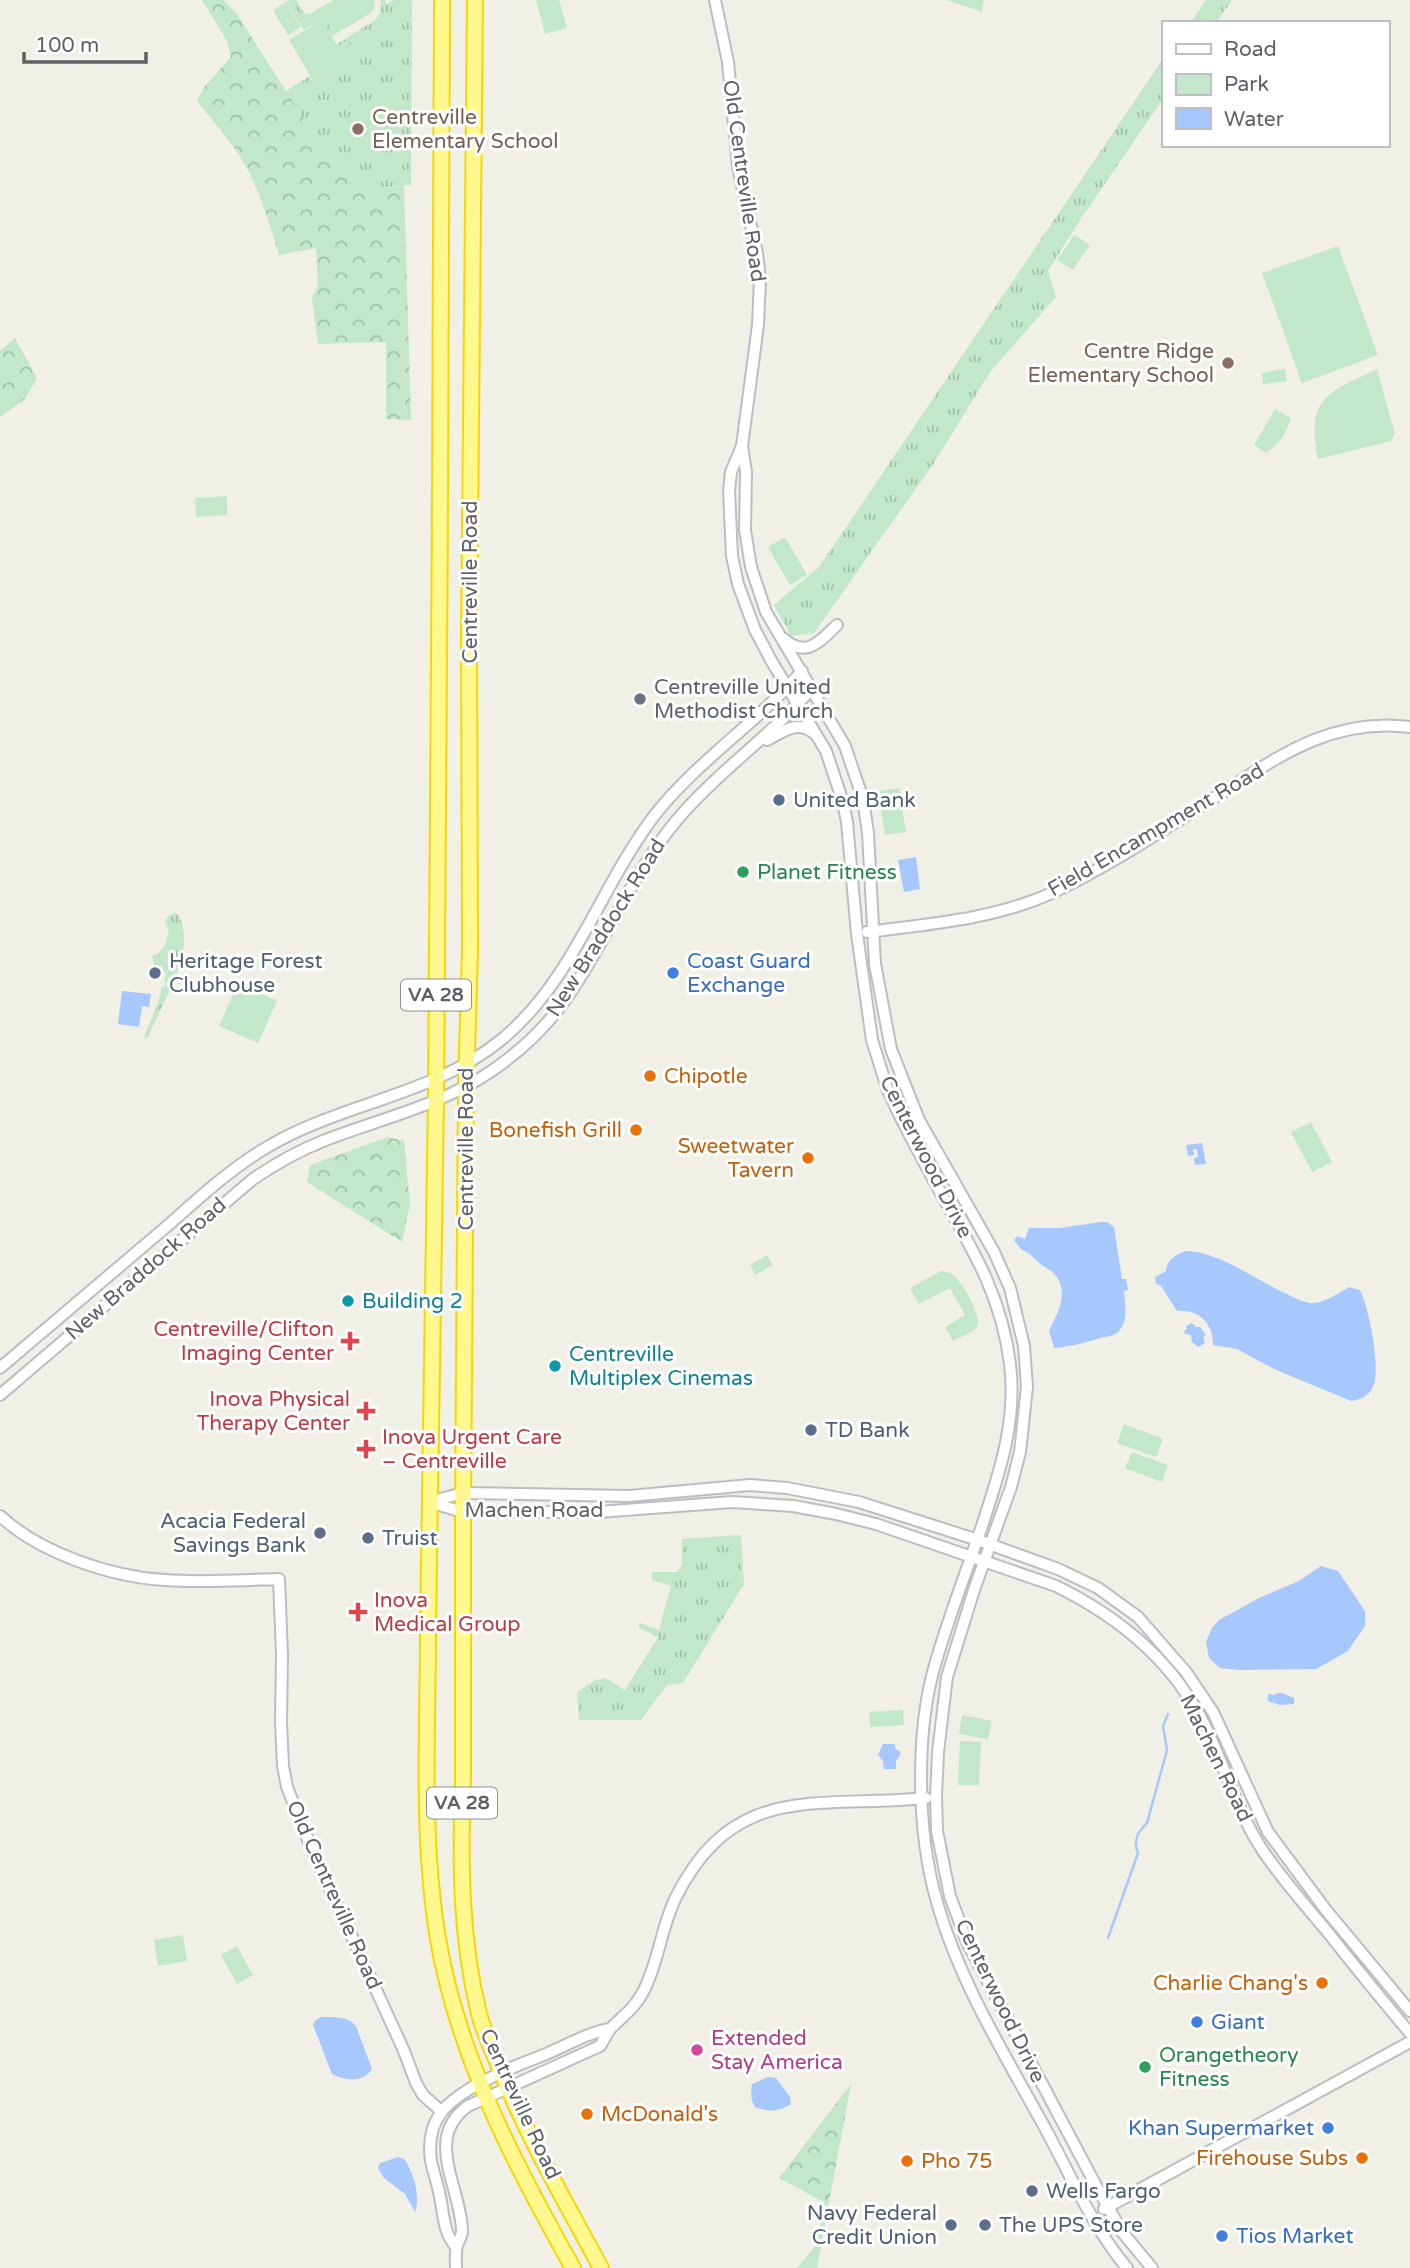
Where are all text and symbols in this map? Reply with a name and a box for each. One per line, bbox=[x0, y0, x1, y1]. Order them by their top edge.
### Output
scale bar bbox=[24, 21, 147, 65]
legend bbox=[1162, 21, 1389, 147]
text: 100 m bbox=[35, 33, 99, 58]
text: Road bbox=[1224, 37, 1277, 62]
text: Park bbox=[1224, 72, 1269, 97]
street label: Old Centreville Road bbox=[717, 78, 771, 284]
place label: Centreville Elementary School bbox=[372, 105, 559, 154]
text: Water bbox=[1224, 107, 1284, 132]
marker: Centreville Elementary School bbox=[350, 121, 366, 137]
place label: Centre Ridge Elementary School bbox=[1027, 339, 1214, 388]
marker: Centre Ridge Elementary School bbox=[1220, 355, 1236, 371]
street label: Centreville Road bbox=[458, 500, 483, 664]
place label: Centreville United Methodist Church bbox=[654, 675, 833, 724]
marker: Centreville United Methodist Church bbox=[632, 691, 648, 707]
street label: Field Encampment Road bbox=[1044, 758, 1268, 902]
place label: United Bank bbox=[793, 788, 916, 813]
marker: United Bank bbox=[771, 792, 787, 808]
street label: New Braddock Road bbox=[541, 835, 671, 1021]
place label: Planet Fitness bbox=[757, 860, 897, 885]
marker: Planet Fitness bbox=[735, 864, 751, 880]
place label: Heritage Forest Clubhouse bbox=[169, 949, 322, 998]
place label: Coast Guard Exchange bbox=[687, 949, 811, 998]
marker: Heritage Forest Clubhouse bbox=[147, 965, 163, 981]
marker: Coast Guard Exchange bbox=[665, 965, 681, 981]
road number: VA 28 bbox=[401, 979, 471, 1010]
place label: Chipotle bbox=[664, 1064, 748, 1089]
street label: Centreville Road bbox=[454, 1067, 479, 1231]
marker: Chipotle bbox=[642, 1068, 658, 1084]
street label: Centerwood Drive bbox=[874, 1072, 978, 1242]
place label: Bonefish Grill bbox=[489, 1118, 622, 1143]
marker: Bonefish Grill bbox=[628, 1122, 644, 1138]
place label: Sweetwater Tavern bbox=[678, 1134, 794, 1183]
marker: Sweetwater Tavern bbox=[800, 1150, 816, 1166]
street label: New Braddock Road bbox=[61, 1192, 231, 1346]
place label: Building 2 bbox=[362, 1289, 463, 1314]
marker: Building 2 bbox=[340, 1293, 356, 1309]
place label: Centreville/Clifton Imaging Center bbox=[153, 1317, 334, 1366]
marker: Centreville/Clifton Imaging Center bbox=[340, 1331, 360, 1351]
place label: Centreville Multiplex Cinemas bbox=[569, 1342, 753, 1391]
marker: Centreville Multiplex Cinemas bbox=[547, 1358, 563, 1374]
place label: Inova Physical Therapy Center bbox=[196, 1387, 350, 1436]
marker: Inova Physical Therapy Center bbox=[356, 1401, 376, 1421]
place label: TD Bank bbox=[825, 1418, 910, 1443]
marker: TD Bank bbox=[803, 1422, 819, 1438]
place label: Inova Urgent Care – Centreville bbox=[382, 1425, 562, 1474]
marker: Inova Urgent Care – Centreville bbox=[356, 1439, 376, 1459]
street label: Machen Road bbox=[465, 1498, 603, 1523]
place label: Acacia Federal Savings Bank bbox=[160, 1509, 306, 1558]
marker: Acacia Federal Savings Bank bbox=[312, 1525, 328, 1541]
place label: Truist bbox=[382, 1526, 438, 1551]
marker: Truist bbox=[360, 1530, 376, 1546]
place label: Inova Medical Group bbox=[374, 1588, 520, 1637]
marker: Inova Medical Group bbox=[348, 1602, 368, 1622]
street label: Machen Road bbox=[1174, 1690, 1258, 1826]
road number: VA 28 bbox=[427, 1787, 497, 1818]
street label: Old Centreville Road bbox=[281, 1797, 387, 1993]
street label: Centerwood Drive bbox=[950, 1915, 1051, 2087]
place label: Charlie Chang's bbox=[1153, 1971, 1308, 1996]
marker: Charlie Chang's bbox=[1314, 1975, 1330, 1991]
place label: Giant bbox=[1211, 2010, 1265, 2035]
marker: Giant bbox=[1189, 2014, 1205, 2030]
street label: Centreville Road bbox=[474, 2025, 566, 2183]
place label: Extended Stay America bbox=[711, 2026, 843, 2075]
marker: Extended Stay America bbox=[689, 2042, 705, 2058]
place label: Orangetheory Fitness bbox=[1159, 2043, 1298, 2092]
marker: Orangetheory Fitness bbox=[1137, 2059, 1153, 2075]
place label: McDonald's bbox=[601, 2102, 718, 2127]
marker: McDonald's bbox=[579, 2106, 595, 2122]
place label: Khan Supermarket bbox=[1128, 2116, 1314, 2141]
marker: Khan Supermarket bbox=[1320, 2120, 1336, 2136]
place label: Firehouse Subs bbox=[1196, 2146, 1348, 2171]
place label: Pho 75 bbox=[921, 2149, 992, 2174]
marker: Firehouse Subs bbox=[1354, 2150, 1370, 2166]
marker: Pho 75 bbox=[899, 2153, 915, 2169]
place label: Wells Fargo bbox=[1046, 2179, 1161, 2204]
marker: Wells Fargo bbox=[1024, 2183, 1040, 2199]
place label: Navy Federal Credit Union bbox=[807, 2201, 937, 2250]
place label: The UPS Store bbox=[999, 2213, 1143, 2238]
marker: Navy Federal Credit Union bbox=[943, 2217, 959, 2233]
marker: The UPS Store bbox=[977, 2217, 993, 2233]
place label: Tios Market bbox=[1236, 2224, 1353, 2249]
marker: Tios Market bbox=[1214, 2228, 1230, 2244]

